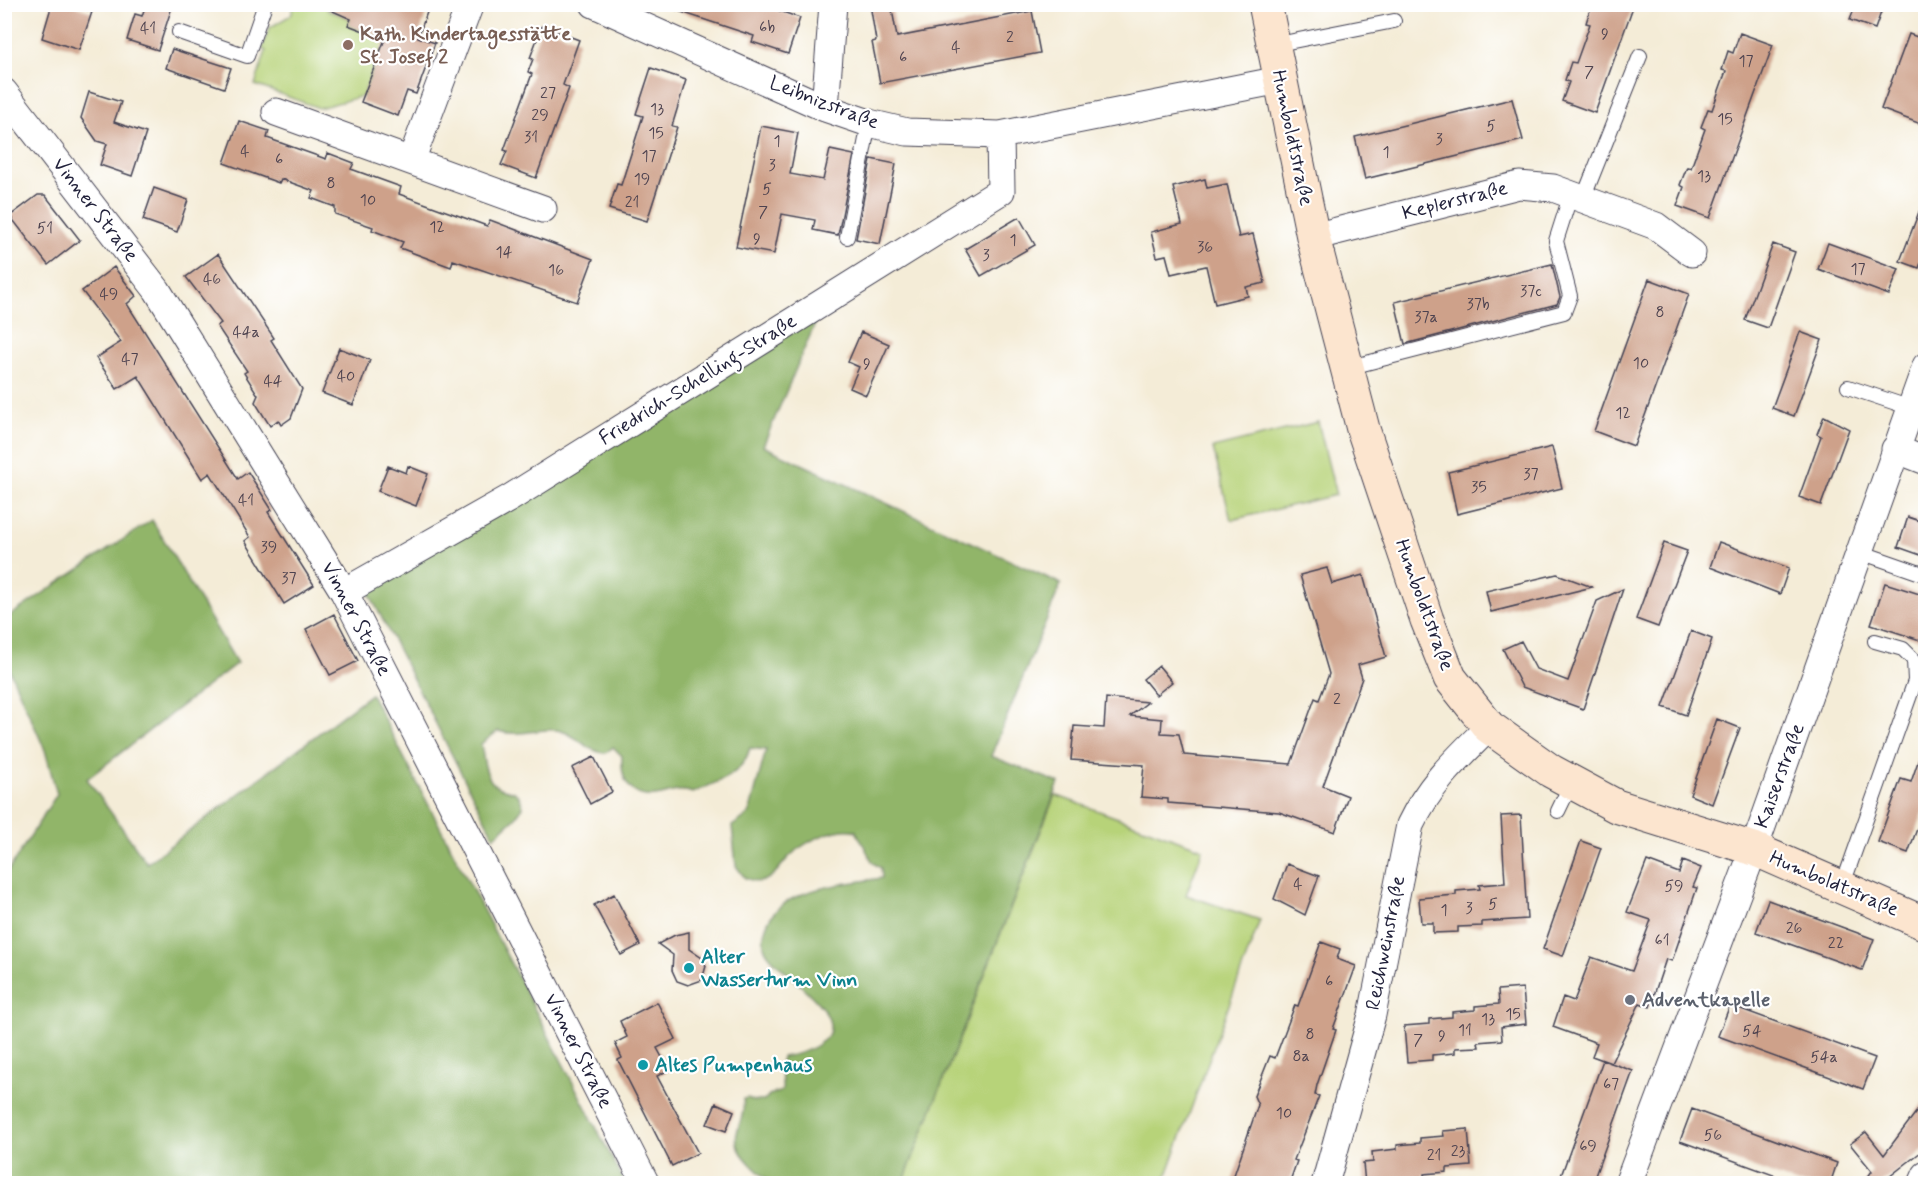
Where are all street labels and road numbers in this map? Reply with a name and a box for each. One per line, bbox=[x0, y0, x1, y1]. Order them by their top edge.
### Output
street label: Humboldtstraße bbox=[1264, 68, 1320, 208]
street label: Leibnizstraße bbox=[765, 70, 883, 136]
street label: Vinner Straße bbox=[46, 152, 144, 268]
street label: Keplerstraße bbox=[1399, 175, 1511, 227]
street label: Friedrich-Schelling-Straße bbox=[594, 308, 803, 454]
street label: Humboldtstraße bbox=[1388, 536, 1460, 675]
street label: Vinner Straße bbox=[315, 557, 398, 681]
street label: Kaiserstraße bbox=[1748, 720, 1812, 832]
street label: Humboldtstraße bbox=[1765, 845, 1903, 923]
street label: Reichweinstraße bbox=[1360, 873, 1412, 1012]
street label: Vinner Straße bbox=[537, 989, 619, 1113]

